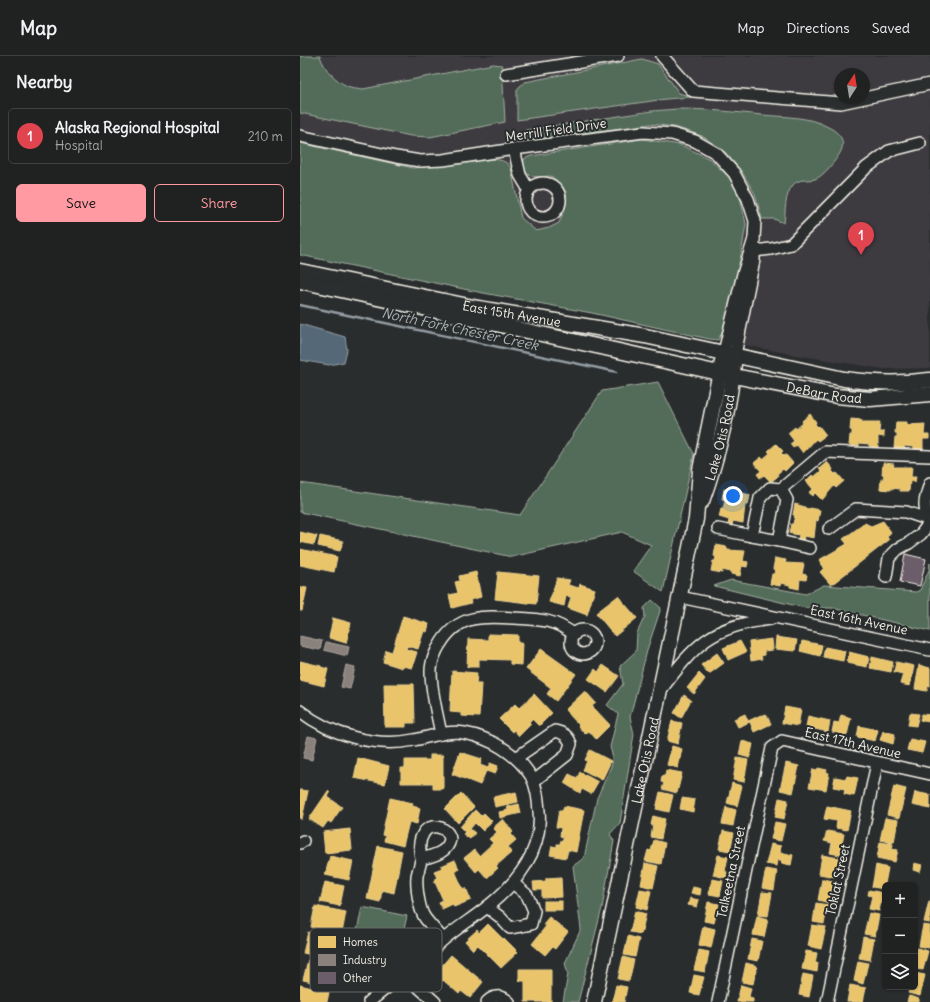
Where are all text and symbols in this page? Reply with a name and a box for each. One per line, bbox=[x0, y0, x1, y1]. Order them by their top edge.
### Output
text: Map bbox=[20, 16, 57, 40]
text: Map bbox=[737, 19, 764, 37]
text: Directions bbox=[786, 19, 850, 37]
text: Saved bbox=[872, 19, 910, 37]
north arrow bbox=[834, 68, 870, 104]
text: Nearby bbox=[16, 71, 72, 93]
street label: Merrill Field Drive bbox=[505, 115, 607, 145]
text: Alaska Regional Hospital bbox=[55, 118, 220, 137]
text: 1 bbox=[27, 128, 33, 145]
text: 210 m bbox=[248, 128, 283, 145]
text: Hospital bbox=[55, 137, 103, 154]
button: Save bbox=[16, 184, 146, 222]
button: Share bbox=[154, 184, 284, 222]
pin: 1 bbox=[848, 222, 874, 255]
street label: East 15th Avenue bbox=[461, 297, 562, 330]
water label: North Fork Chester Creek bbox=[380, 304, 541, 355]
street label: DeBarr Road bbox=[785, 378, 863, 407]
street label: Lake Otis Road bbox=[701, 393, 738, 483]
your location bbox=[723, 486, 743, 506]
street label: East 16th Avenue bbox=[809, 601, 909, 639]
street label: Lake Otis Road bbox=[628, 715, 663, 805]
street label: East 17th Avenue bbox=[803, 724, 903, 762]
street label: Talkeetna Street bbox=[713, 824, 749, 920]
street label: Toklat Street bbox=[822, 842, 854, 917]
map controls bbox=[882, 882, 918, 990]
button: + bbox=[882, 882, 918, 918]
button: − bbox=[882, 918, 918, 954]
legend bbox=[310, 928, 442, 992]
text: Homes bbox=[343, 935, 378, 949]
text: Industry bbox=[343, 953, 386, 967]
button: layers bbox=[882, 954, 918, 990]
text: Other bbox=[343, 971, 372, 985]

